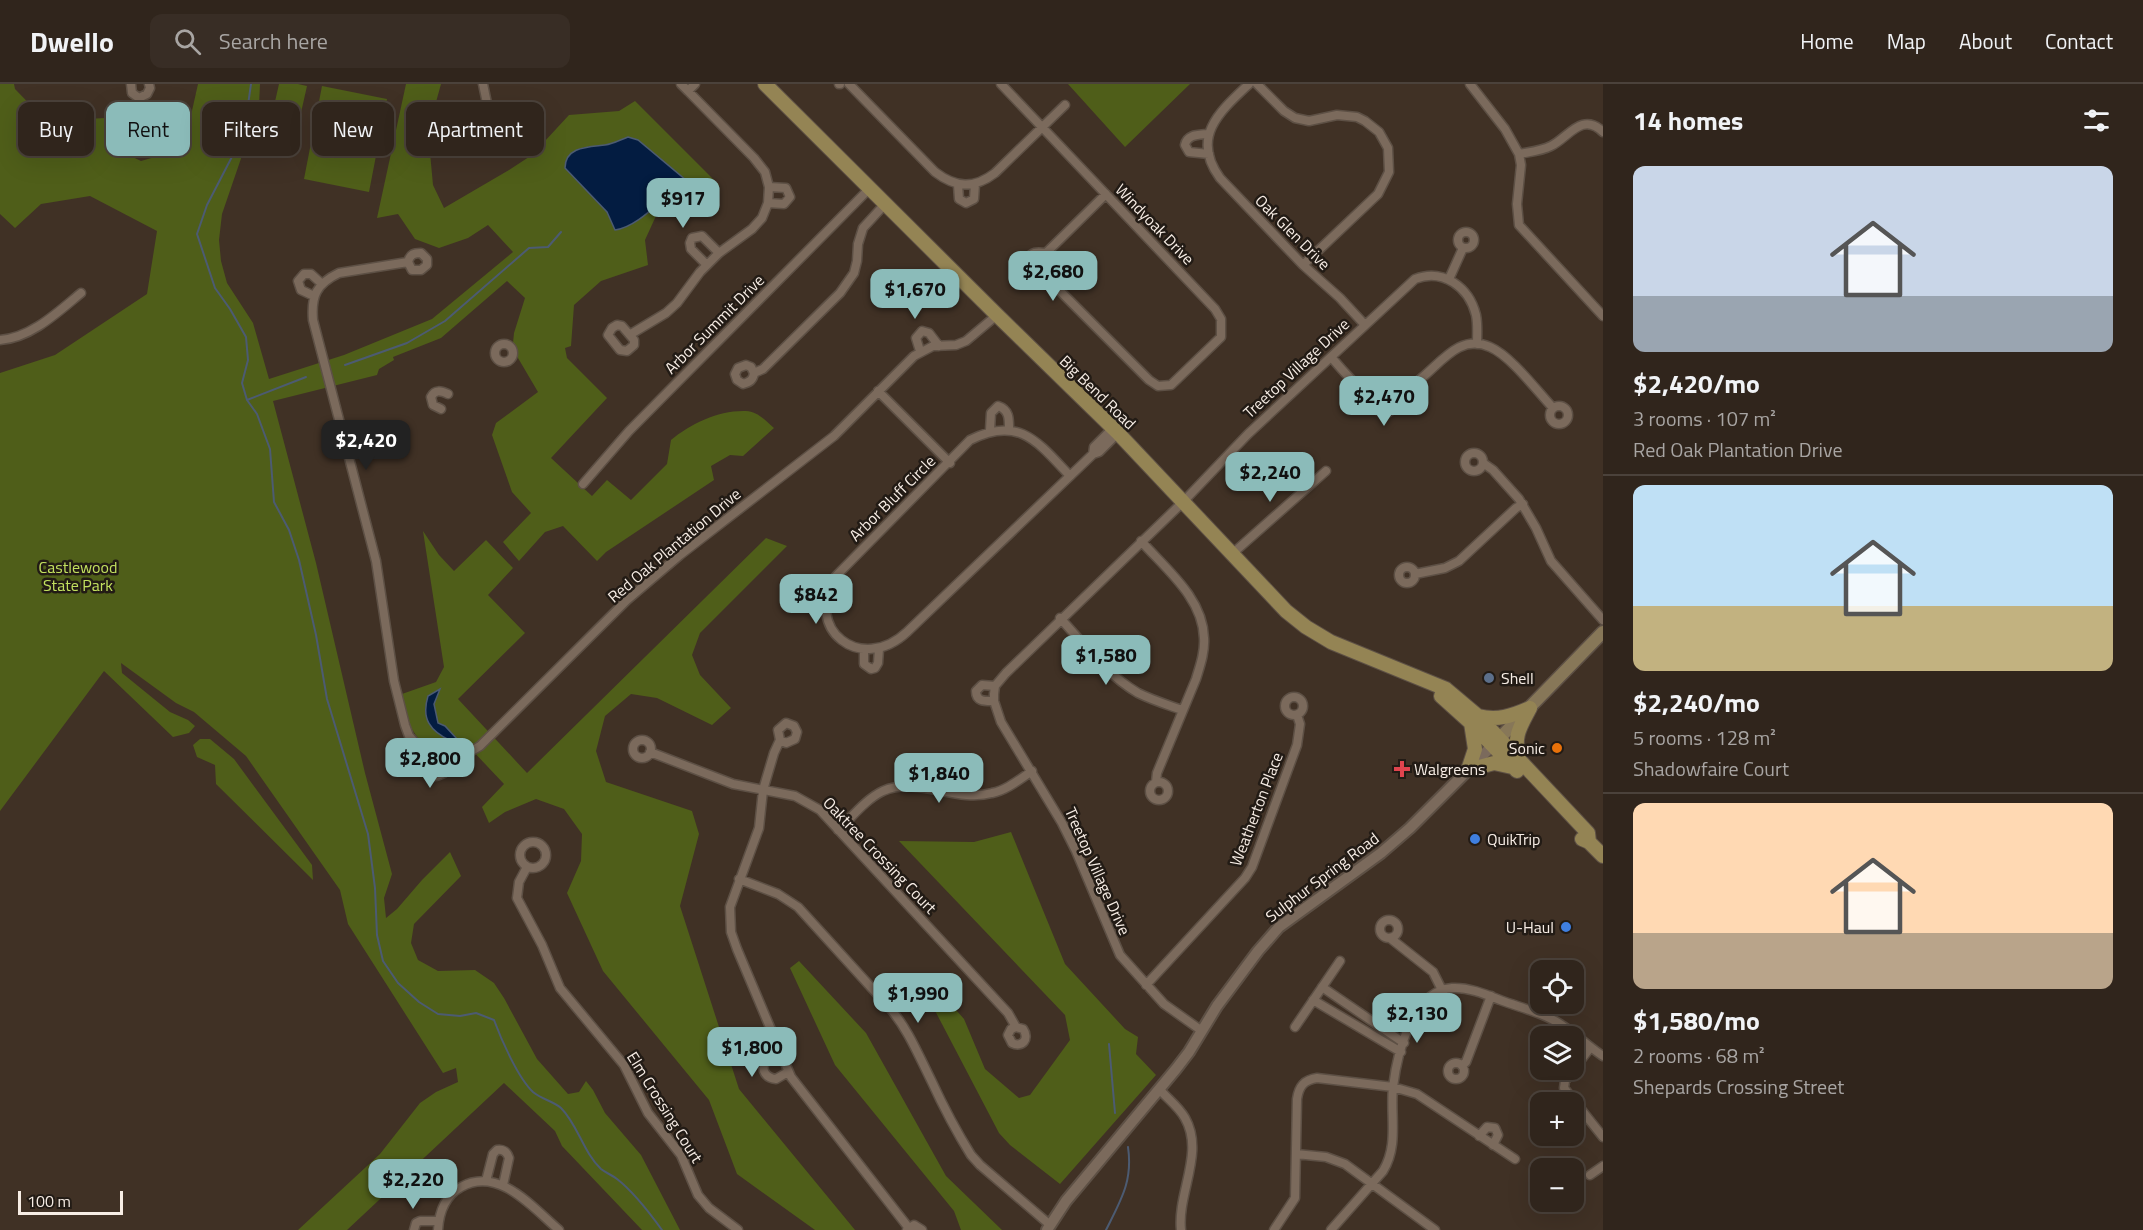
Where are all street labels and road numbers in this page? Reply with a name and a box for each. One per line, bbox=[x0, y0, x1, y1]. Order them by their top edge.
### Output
street label: Windyoak Drive bbox=[1110, 178, 1200, 270]
street label: Oak Glen Drive bbox=[1250, 189, 1336, 275]
street label: Arbor Summit Drive bbox=[659, 269, 769, 379]
street label: Treetop Village Drive bbox=[1238, 312, 1354, 424]
street label: Big Bend Road bbox=[1054, 349, 1142, 435]
street label: Arbor Bluff Circle bbox=[843, 449, 941, 547]
street label: Red Oak Plantation Drive bbox=[602, 482, 746, 608]
street label: Weatherton Place bbox=[1223, 749, 1289, 869]
street label: Oaktree Crossing Court bbox=[818, 791, 943, 919]
street label: Treetop Village Drive bbox=[1059, 803, 1137, 939]
street label: Sulphur Spring Road bbox=[1260, 826, 1384, 928]
street label: Elm Crossing Court bbox=[621, 1047, 709, 1168]

